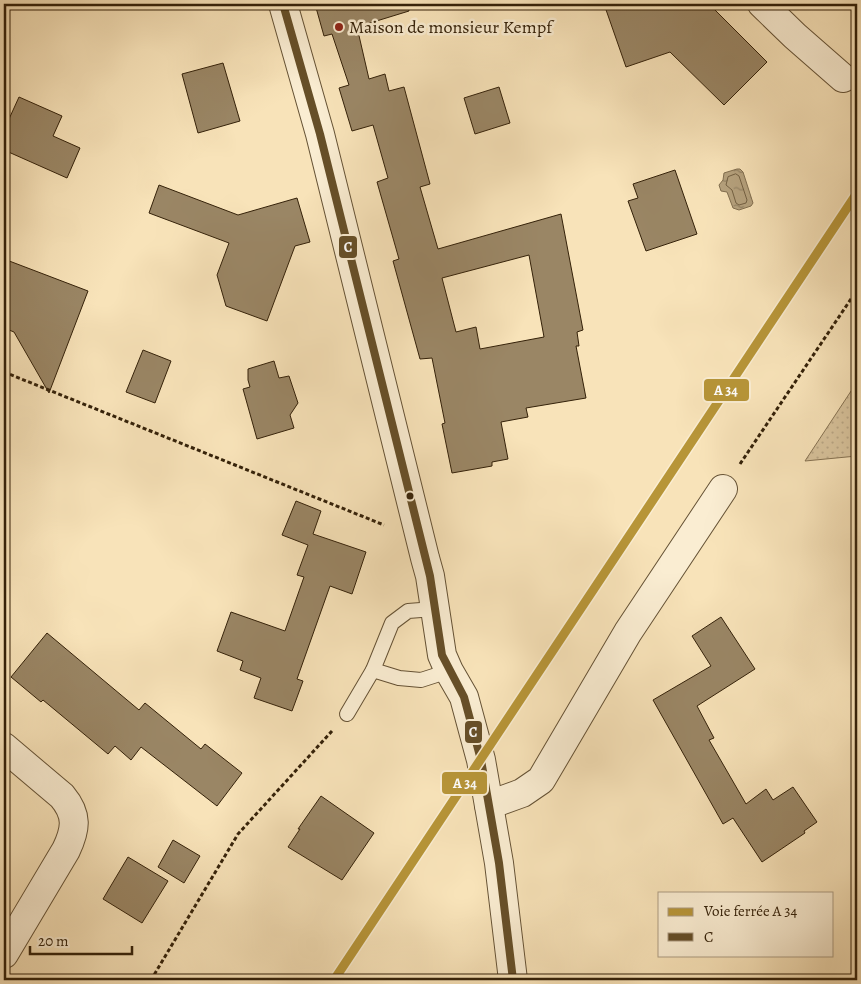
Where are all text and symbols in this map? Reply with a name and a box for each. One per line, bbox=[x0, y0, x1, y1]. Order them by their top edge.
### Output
place label: Maison de monsieur Kempf bbox=[349, 15, 555, 39]
marker: Maison de monsieur Kempf bbox=[333, 21, 345, 33]
line badge: C bbox=[338, 235, 358, 259]
text: C bbox=[344, 238, 353, 257]
line badge: A 34 bbox=[703, 378, 750, 402]
text: A 34 bbox=[713, 381, 738, 400]
unlabelled marker bbox=[405, 491, 415, 501]
line badge: C bbox=[464, 720, 483, 744]
text: C bbox=[469, 723, 478, 742]
line badge: A 34 bbox=[441, 771, 488, 795]
text: A 34 bbox=[452, 774, 477, 793]
legend bbox=[658, 892, 834, 956]
text: Voie ferrée A 34 bbox=[703, 901, 798, 921]
scale bar bbox=[30, 924, 132, 956]
text: C bbox=[704, 927, 713, 947]
text: 20 m bbox=[38, 931, 69, 951]

